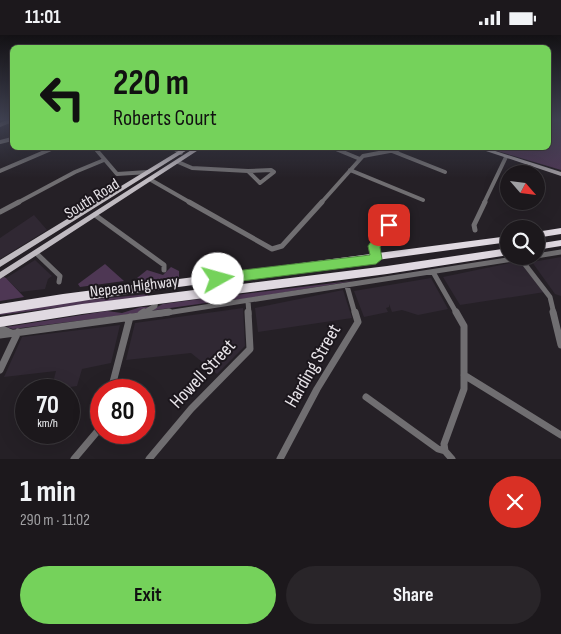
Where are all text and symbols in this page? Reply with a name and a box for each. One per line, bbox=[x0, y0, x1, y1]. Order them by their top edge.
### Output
text: 11:01 bbox=[25, 6, 61, 29]
text: 220 m bbox=[113, 62, 189, 105]
icon: left bbox=[30, 65, 95, 130]
text: Roberts Court bbox=[113, 105, 217, 132]
north arrow bbox=[500, 165, 545, 210]
map controls bbox=[500, 165, 545, 265]
street label: South Road bbox=[61, 175, 123, 223]
pin bbox=[368, 204, 410, 246]
icon: arrive bbox=[375, 211, 403, 239]
button: search bbox=[500, 220, 545, 265]
position arrow bbox=[191, 252, 243, 304]
street label: Nepean Highway bbox=[89, 272, 179, 302]
street label: Harding Street bbox=[280, 320, 346, 412]
street label: Howell Street bbox=[165, 335, 241, 413]
speed limit sign: 80 bbox=[90, 379, 155, 444]
text: 70 bbox=[36, 390, 59, 421]
text: km/h bbox=[37, 416, 58, 431]
text: 1 min bbox=[20, 474, 76, 510]
button: close bbox=[489, 476, 541, 528]
text: 290 m · 11:02 bbox=[20, 511, 90, 530]
button: Exit bbox=[20, 566, 276, 624]
button: Share bbox=[286, 566, 541, 624]

